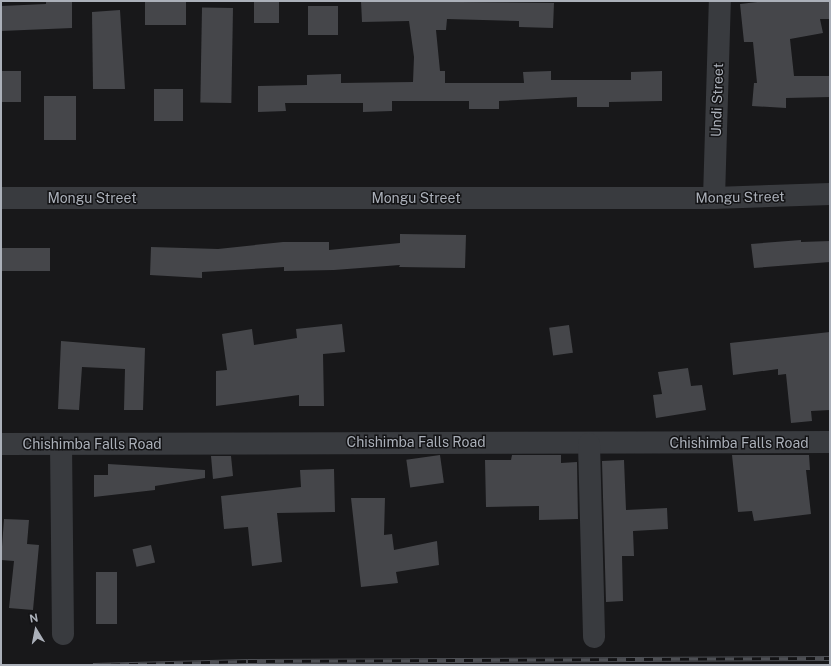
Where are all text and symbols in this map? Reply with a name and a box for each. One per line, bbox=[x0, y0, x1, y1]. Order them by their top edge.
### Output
street label: Undi Street bbox=[707, 63, 727, 137]
street label: Mongu Street bbox=[695, 188, 785, 206]
street label: Mongu Street bbox=[47, 190, 137, 206]
street label: Mongu Street bbox=[371, 190, 461, 206]
street label: Chishimba Falls Road bbox=[346, 434, 486, 450]
street label: Chishimba Falls Road bbox=[669, 435, 809, 451]
street label: Chishimba Falls Road bbox=[22, 436, 162, 452]
north arrow bbox=[16, 610, 56, 650]
text: N bbox=[29, 612, 39, 625]

